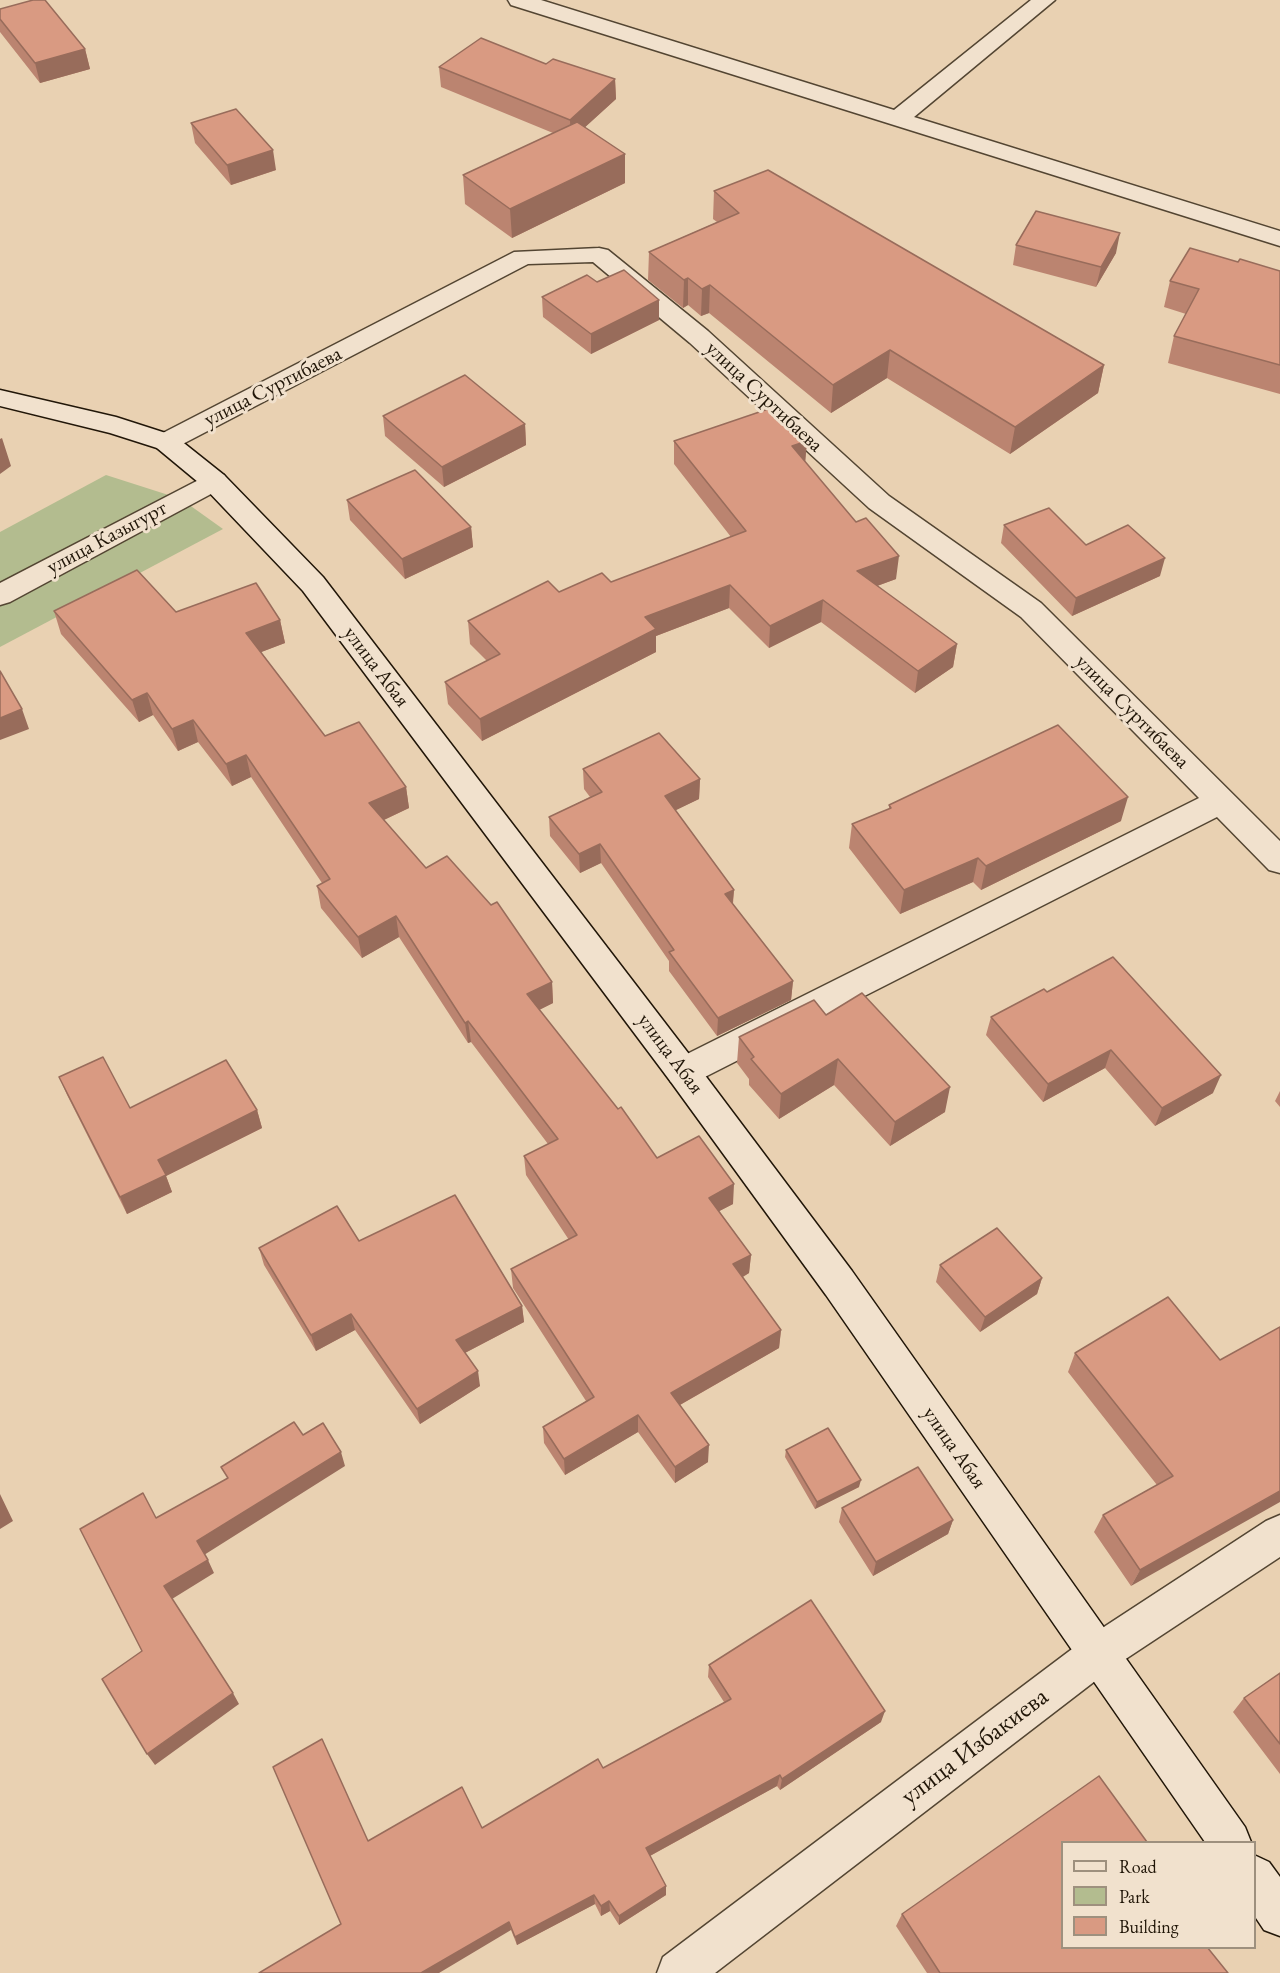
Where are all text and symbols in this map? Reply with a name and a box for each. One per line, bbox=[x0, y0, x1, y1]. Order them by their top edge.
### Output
street label: улица Суртибаева bbox=[700, 336, 828, 458]
street label: улица Суртибаева bbox=[200, 341, 346, 433]
street label: улица Казыгурт bbox=[43, 496, 171, 580]
street label: улица Абая bbox=[337, 622, 415, 712]
street label: улица Суртибаева bbox=[1070, 650, 1194, 774]
street label: улица Абая bbox=[631, 1009, 709, 1099]
street label: улица Абая bbox=[917, 1402, 991, 1494]
street label: улица Избакиева bbox=[895, 1681, 1055, 1813]
legend bbox=[1061, 1841, 1256, 1949]
text: Road bbox=[1119, 1855, 1157, 1878]
text: Park bbox=[1119, 1885, 1150, 1908]
text: Building bbox=[1119, 1915, 1179, 1938]

